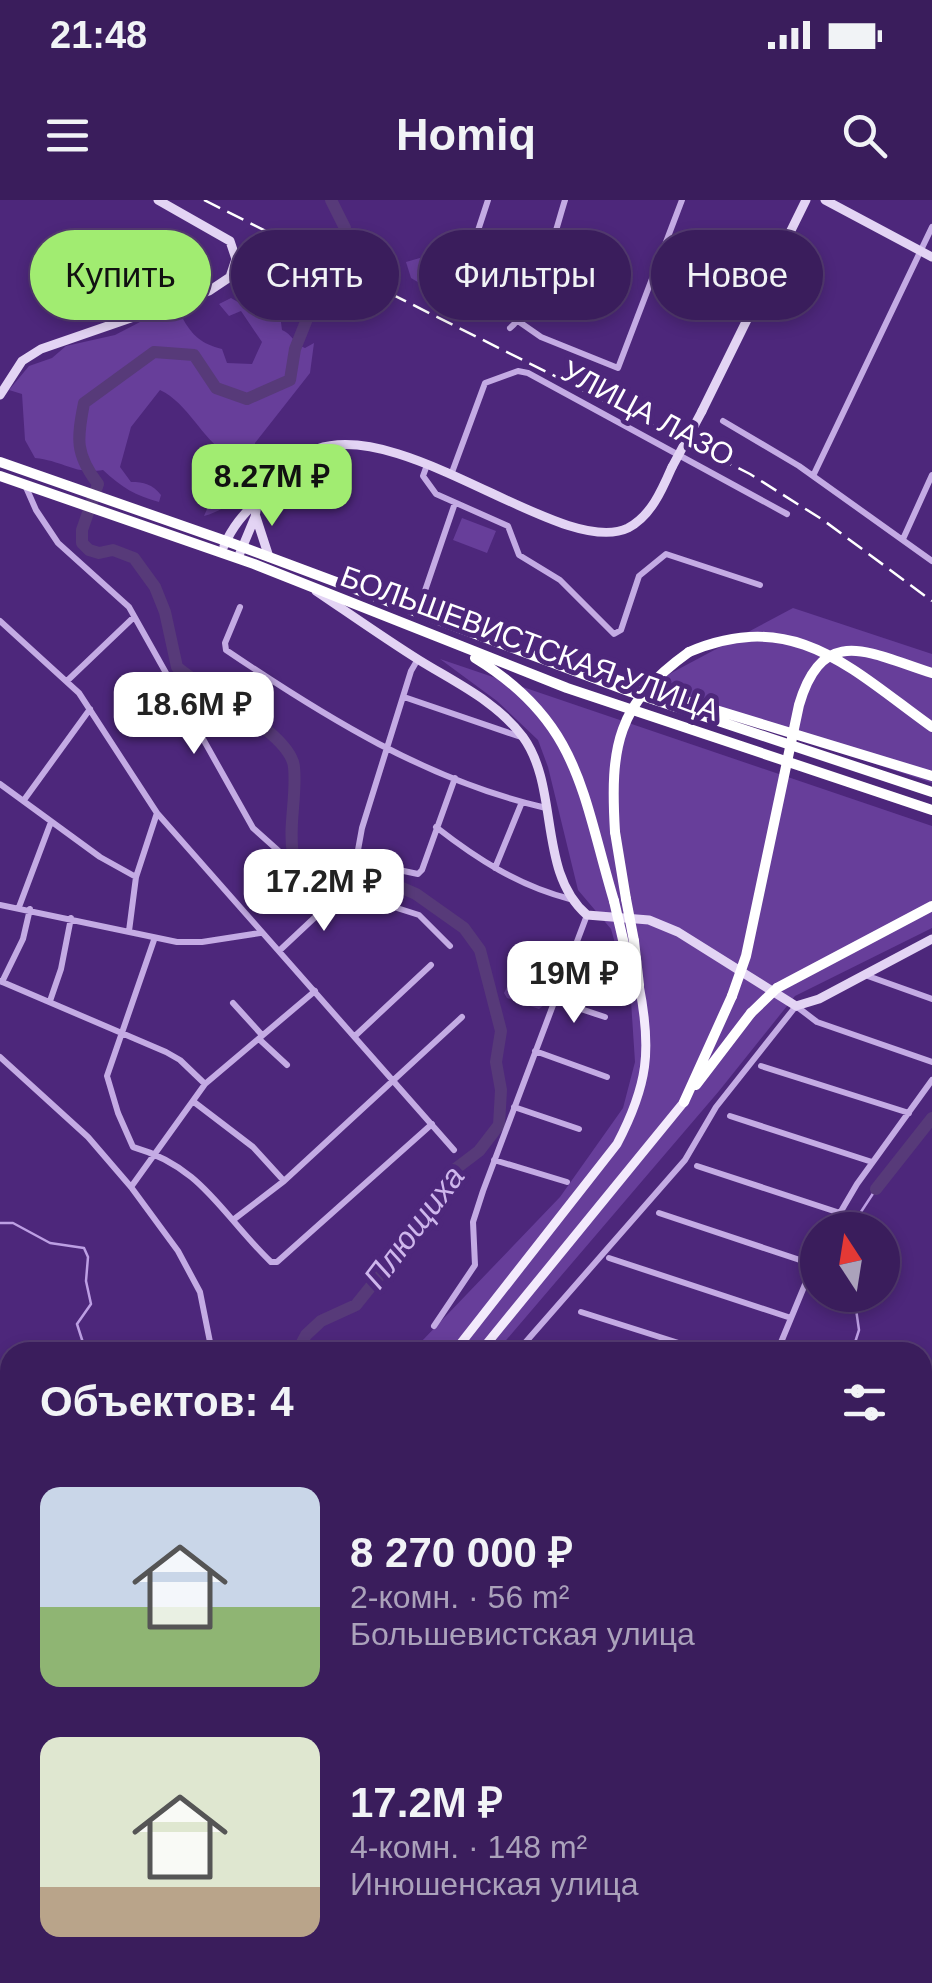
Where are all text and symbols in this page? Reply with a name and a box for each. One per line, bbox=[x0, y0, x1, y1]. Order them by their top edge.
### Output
text: 21:48 bbox=[50, 14, 147, 56]
icon: menu bbox=[40, 108, 95, 163]
icon: search bbox=[837, 108, 892, 163]
text: Homiq bbox=[396, 109, 536, 160]
chip: Купить bbox=[30, 230, 211, 320]
chip: Снять bbox=[231, 230, 399, 320]
chip: Фильтры bbox=[419, 230, 631, 320]
chip: Новое bbox=[651, 230, 823, 320]
street label: УЛИЦА ЛАЗО bbox=[556, 354, 740, 472]
pin: 8.27M ₽ bbox=[180, 444, 364, 529]
text: 8.27M ₽ bbox=[214, 458, 330, 494]
street label: БОЛЬШЕВИСТСКАЯ УЛИЦА bbox=[336, 559, 724, 727]
pin: 18.6M ₽ bbox=[102, 672, 286, 757]
text: 18.6M ₽ bbox=[136, 686, 252, 722]
pin: 17.2M ₽ bbox=[232, 849, 416, 934]
text: 17.2M ₽ bbox=[266, 863, 382, 899]
pin: 19M ₽ bbox=[504, 941, 644, 1026]
text: 19M ₽ bbox=[529, 955, 619, 991]
water label: Плющиха bbox=[356, 1159, 472, 1295]
north arrow bbox=[800, 1212, 900, 1312]
map controls bbox=[800, 1212, 900, 1312]
icon: filters bbox=[837, 1375, 892, 1430]
text: Объектов: 4 bbox=[40, 1378, 294, 1425]
icon: home bbox=[120, 1527, 240, 1647]
text: 8 270 000 ₽ bbox=[350, 1529, 573, 1576]
text: 2-комн. · 56 m² bbox=[350, 1579, 569, 1615]
text: Большевистская улица bbox=[350, 1616, 695, 1652]
icon: home bbox=[120, 1777, 240, 1897]
text: 17.2M ₽ bbox=[350, 1779, 503, 1826]
text: 4-комн. · 148 m² bbox=[350, 1829, 587, 1865]
text: Инюшенская улица bbox=[350, 1866, 639, 1902]

